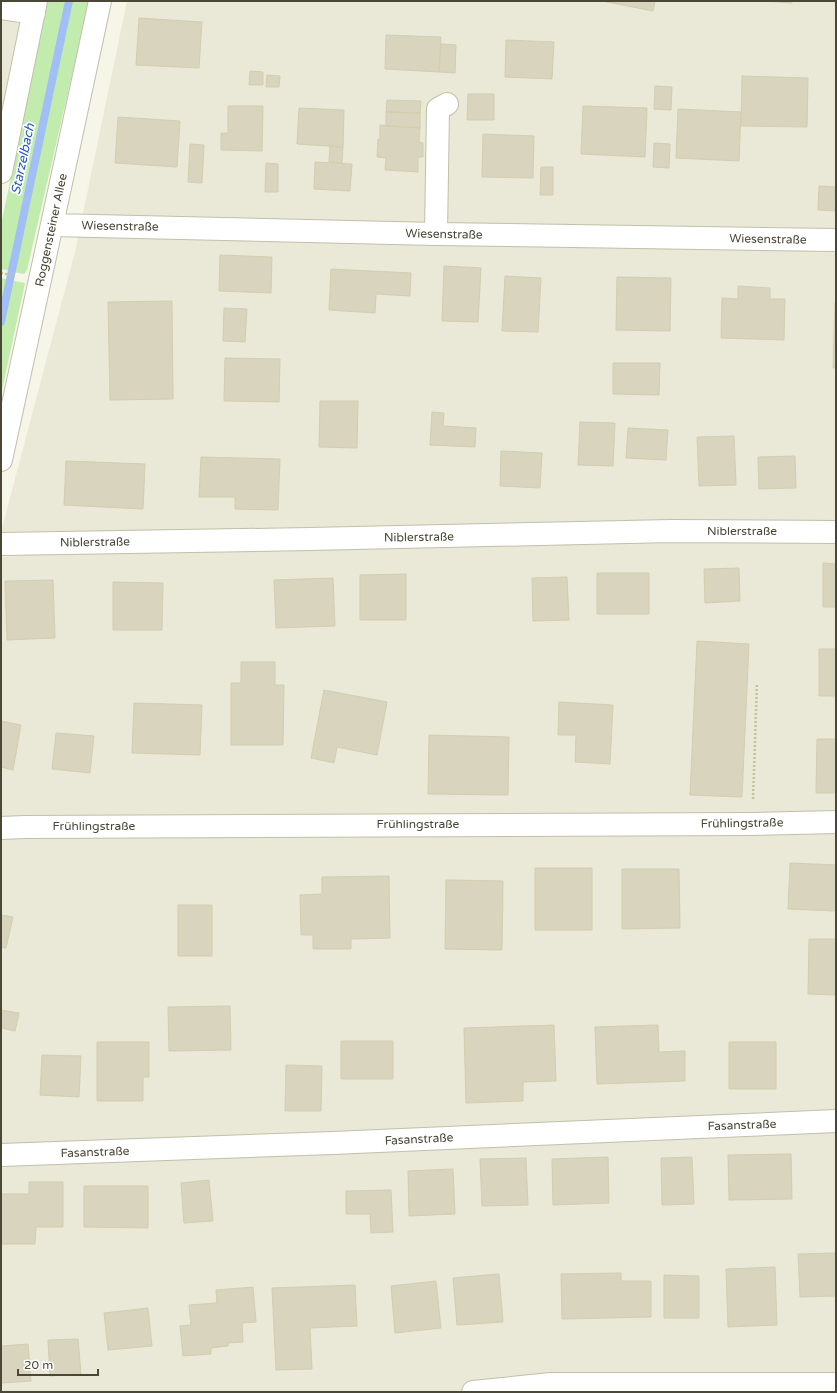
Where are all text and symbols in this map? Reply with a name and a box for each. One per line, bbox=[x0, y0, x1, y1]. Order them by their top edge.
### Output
water label: Starzelbach bbox=[8, 121, 39, 196]
street label: Roggensteiner Allee bbox=[32, 172, 70, 288]
street label: Wiesenstraße bbox=[81, 218, 159, 234]
street label: Wiesenstraße bbox=[405, 226, 483, 242]
street label: Wiesenstraße bbox=[729, 231, 807, 247]
street label: Niblerstraße bbox=[707, 524, 777, 538]
street label: Niblerstraße bbox=[384, 529, 454, 545]
street label: Niblerstraße bbox=[60, 534, 130, 550]
street label: Frühlingstraße bbox=[701, 815, 784, 831]
street label: Frühlingstraße bbox=[377, 817, 460, 831]
street label: Frühlingstraße bbox=[53, 819, 136, 833]
street label: Fasanstraße bbox=[707, 1117, 777, 1133]
street label: Fasanstraße bbox=[384, 1130, 454, 1148]
street label: Fasanstraße bbox=[60, 1144, 130, 1160]
scale bar bbox=[18, 1351, 98, 1377]
text: 20 m bbox=[24, 1358, 53, 1372]

